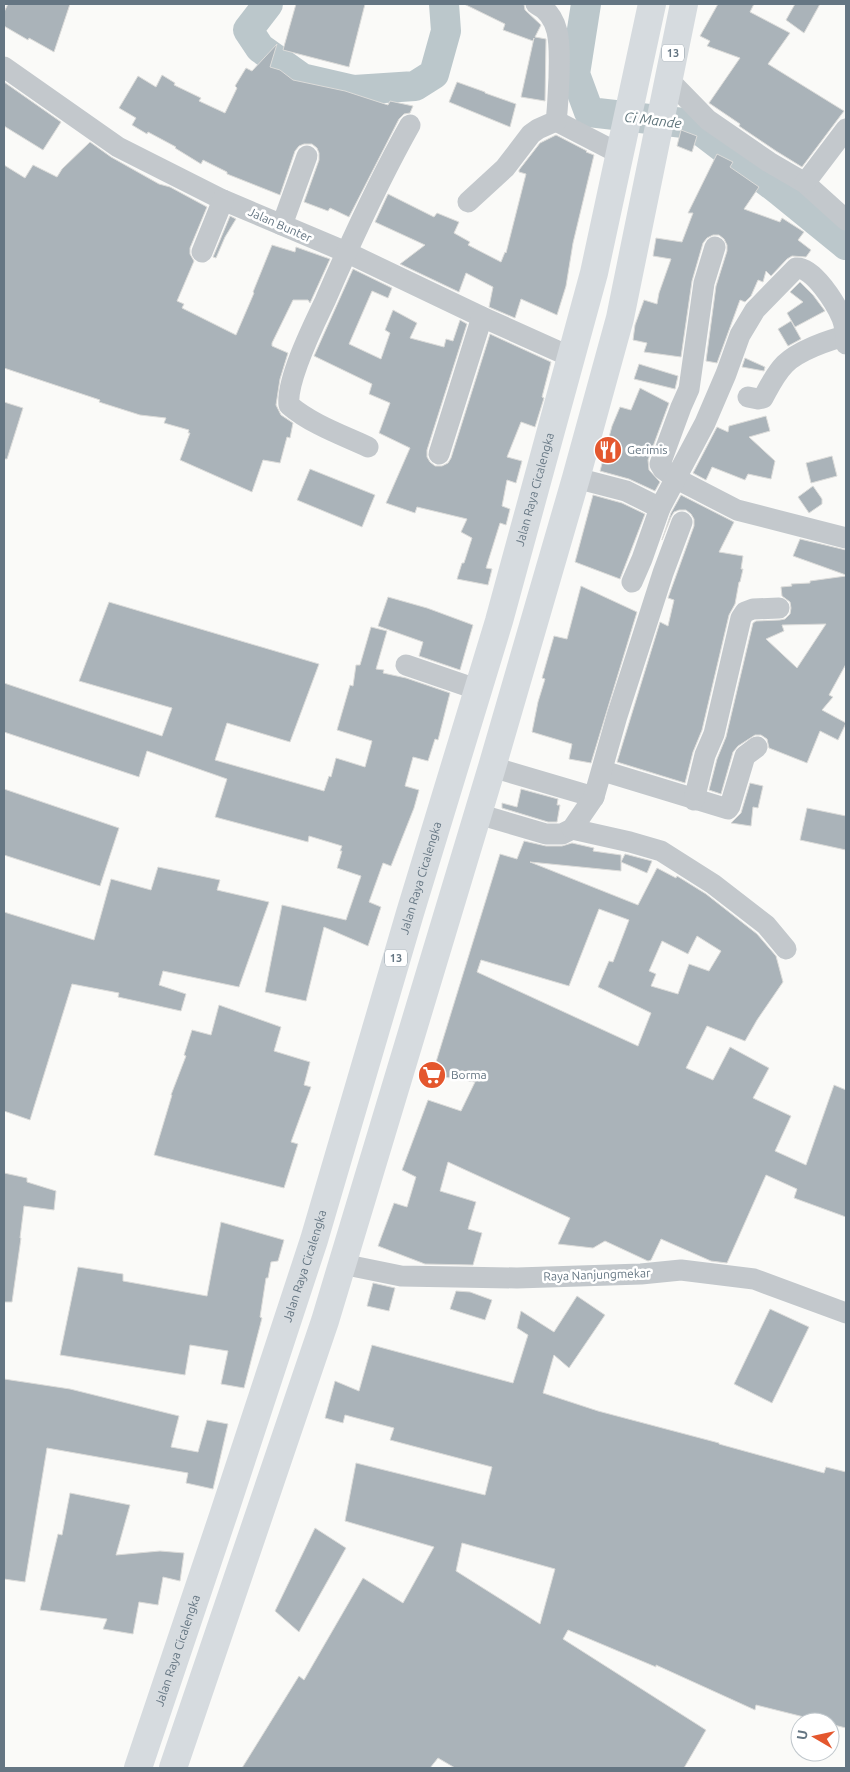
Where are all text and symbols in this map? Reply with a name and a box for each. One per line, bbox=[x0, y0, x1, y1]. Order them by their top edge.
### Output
road number: 13 bbox=[662, 44, 684, 62]
water label: Ci Mande bbox=[623, 109, 683, 131]
street label: Jalan Bunter bbox=[246, 205, 314, 245]
street label: Jalan Raya Cicalengka bbox=[513, 431, 556, 548]
restaurant icon: Gerimis bbox=[593, 435, 623, 465]
place label: Gerimis bbox=[627, 443, 668, 456]
street label: Jalan Raya Cicalengka bbox=[397, 820, 443, 936]
road number: 13 bbox=[385, 950, 407, 966]
supermarket icon: Borma bbox=[417, 1060, 447, 1090]
place label: Borma bbox=[451, 1068, 487, 1081]
street label: Jalan Raya Cicalengka bbox=[280, 1208, 328, 1324]
street label: Raya Nanjungmekar bbox=[543, 1266, 651, 1283]
street label: Jalan Raya Cicalengka bbox=[152, 1593, 202, 1708]
north arrow bbox=[790, 1712, 840, 1762]
text: U bbox=[793, 1729, 811, 1741]

